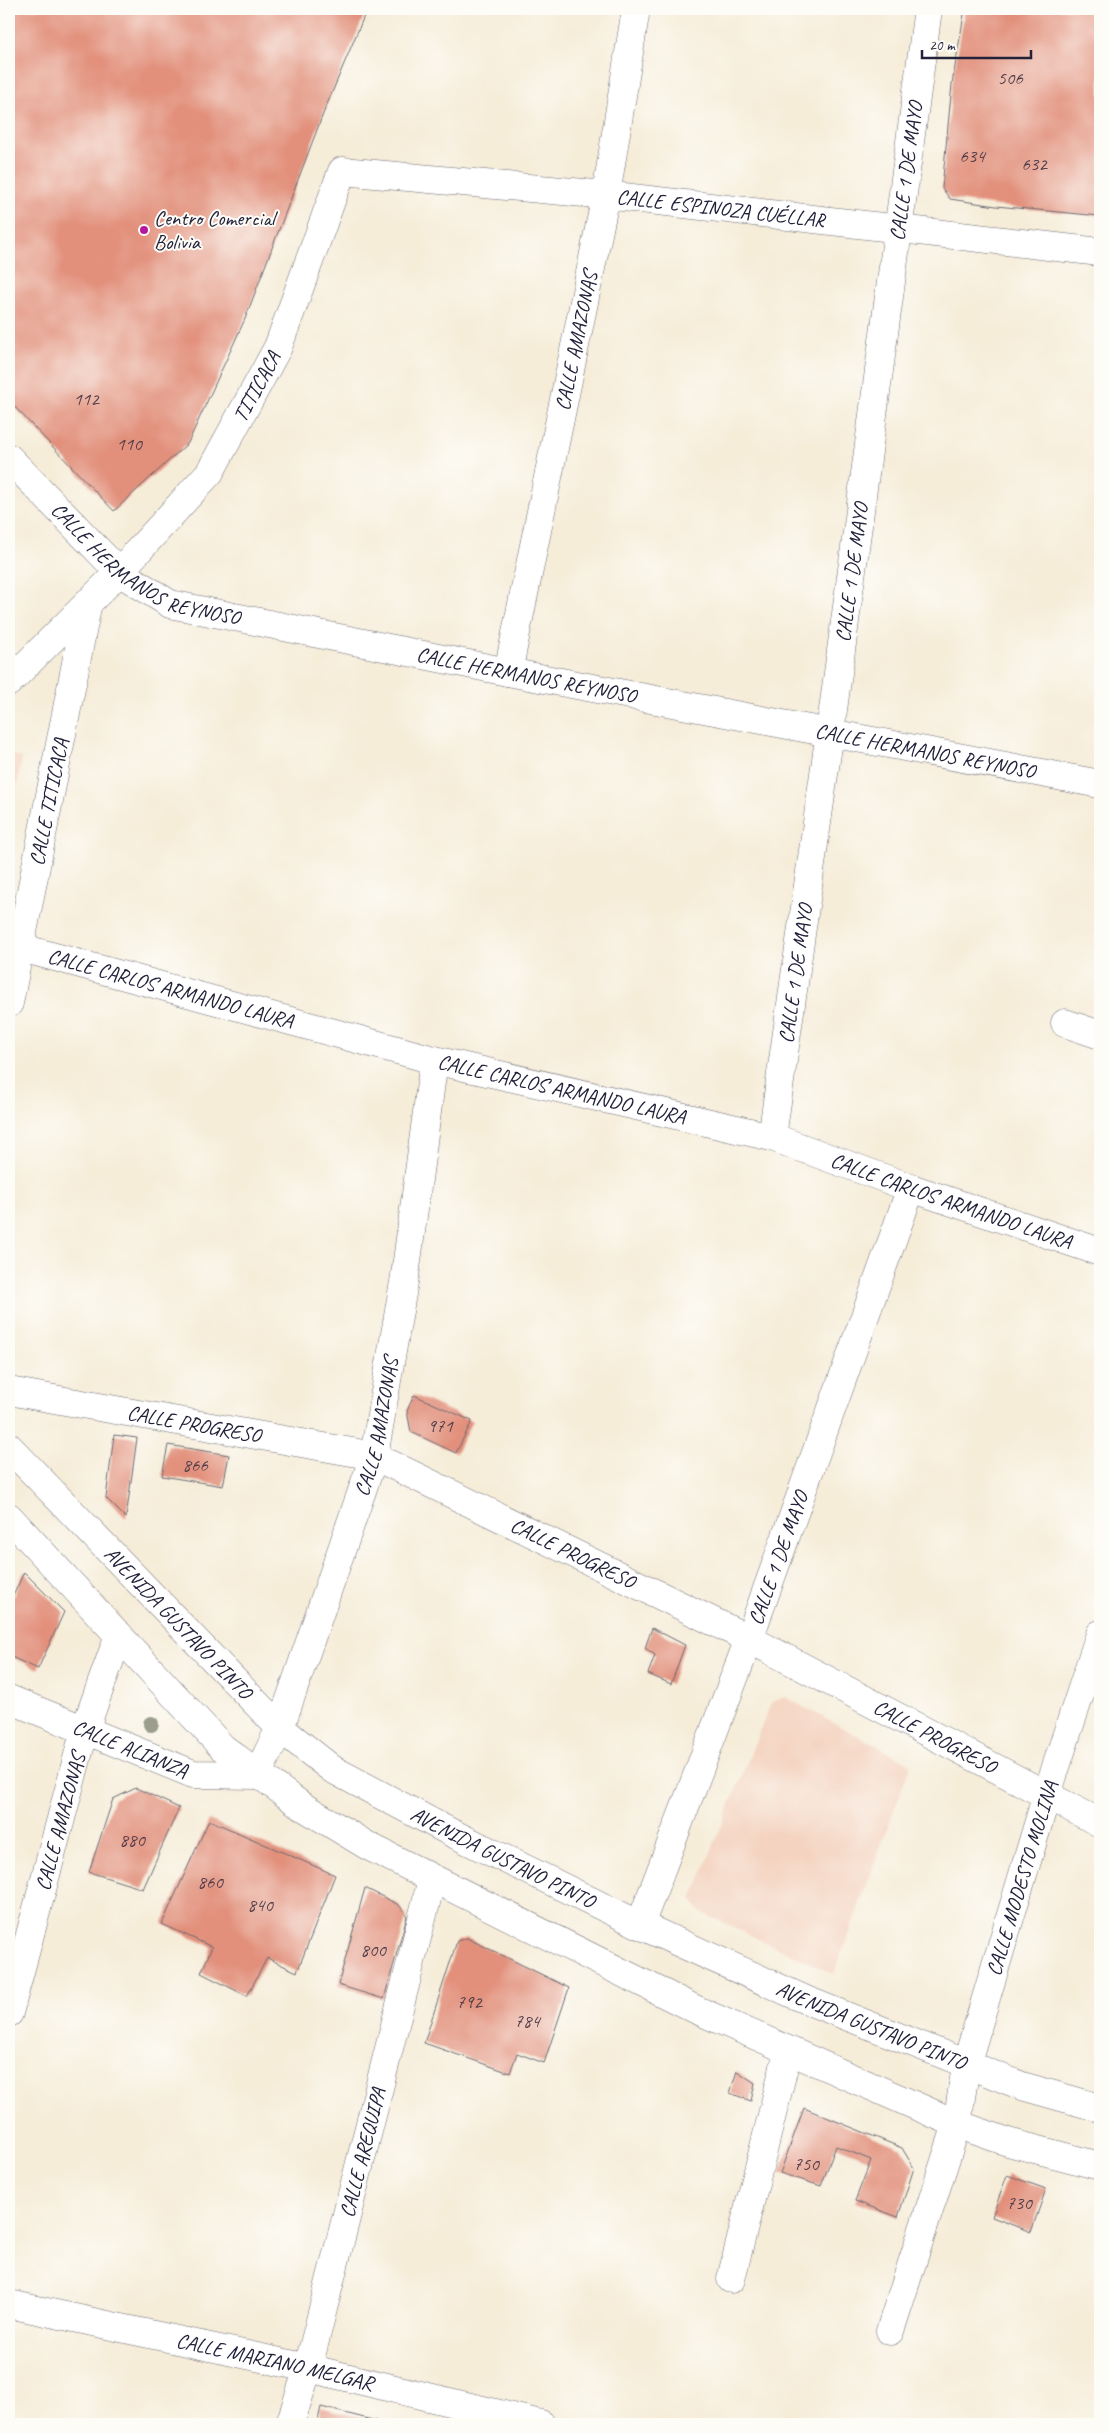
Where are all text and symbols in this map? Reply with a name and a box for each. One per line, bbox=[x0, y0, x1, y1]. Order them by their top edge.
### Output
scale bar bbox=[922, 28, 1030, 60]
text: 20 m bbox=[929, 36, 956, 55]
house number: 506 bbox=[997, 66, 1024, 90]
street label: CALLE 1 DE MAYO bbox=[884, 98, 929, 242]
house number: 634 bbox=[959, 144, 987, 168]
house number: 632 bbox=[1021, 152, 1048, 176]
street label: CALLE ESPINOZA CUÉLLAR bbox=[615, 183, 828, 233]
place label: Centro Comercial Bolivia bbox=[154, 205, 278, 255]
marker: Centro Comercial Bolivia bbox=[138, 224, 150, 236]
street label: CALLE AMAZONAS bbox=[549, 265, 604, 413]
street label: TITICACA bbox=[227, 346, 287, 426]
house number: 112 bbox=[73, 387, 100, 411]
house number: 110 bbox=[116, 432, 143, 456]
street label: CALLE HERMANOS REYNOSO bbox=[46, 497, 245, 631]
street label: CALLE 1 DE MAYO bbox=[829, 499, 874, 644]
street label: CALLE HERMANOS REYNOSO bbox=[414, 641, 641, 709]
street label: CALLE HERMANOS REYNOSO bbox=[813, 717, 1040, 785]
street label: CALLE TITICACA bbox=[23, 736, 74, 868]
street label: CALLE 1 DE MAYO bbox=[773, 900, 819, 1045]
street label: CALLE CARLOS ARMANDO LAURA bbox=[45, 943, 297, 1035]
street label: CALLE CARLOS ARMANDO LAURA bbox=[435, 1048, 689, 1130]
street label: CALLE CARLOS ARMANDO LAURA bbox=[827, 1147, 1076, 1255]
street label: CALLE AMAZONAS bbox=[348, 1352, 404, 1499]
street label: CALLE PROGRESO bbox=[125, 1399, 265, 1449]
house number: 971 bbox=[427, 1414, 454, 1438]
house number: 866 bbox=[182, 1453, 209, 1477]
street label: CALLE 1 DE MAYO bbox=[742, 1485, 815, 1628]
street label: CALLE PROGRESO bbox=[506, 1512, 642, 1595]
street label: AVENIDA GUSTAVO PINTO bbox=[99, 1541, 260, 1706]
street label: CALLE PROGRESO bbox=[869, 1694, 1003, 1781]
street label: CALLE ALIANZA bbox=[69, 1713, 192, 1784]
street label: CALLE AMAZONAS bbox=[29, 1746, 92, 1893]
street label: CALLE MODESTO MOLINA bbox=[980, 1777, 1064, 1979]
street label: AVENIDA GUSTAVO PINTO bbox=[406, 1801, 602, 1915]
house number: 880 bbox=[119, 1828, 146, 1852]
house number: 860 bbox=[197, 1870, 224, 1894]
house number: 840 bbox=[247, 1893, 274, 1917]
house number: 800 bbox=[360, 1938, 387, 1962]
street label: AVENIDA GUSTAVO PINTO bbox=[772, 1975, 972, 2076]
house number: 792 bbox=[456, 1990, 483, 2014]
house number: 784 bbox=[514, 2009, 542, 2033]
street label: CALLE AREQUIPA bbox=[334, 2084, 392, 2220]
house number: 750 bbox=[793, 2152, 820, 2176]
house number: 730 bbox=[1006, 2191, 1033, 2215]
street label: CALLE MARIANO MELGAR bbox=[174, 2327, 379, 2397]

